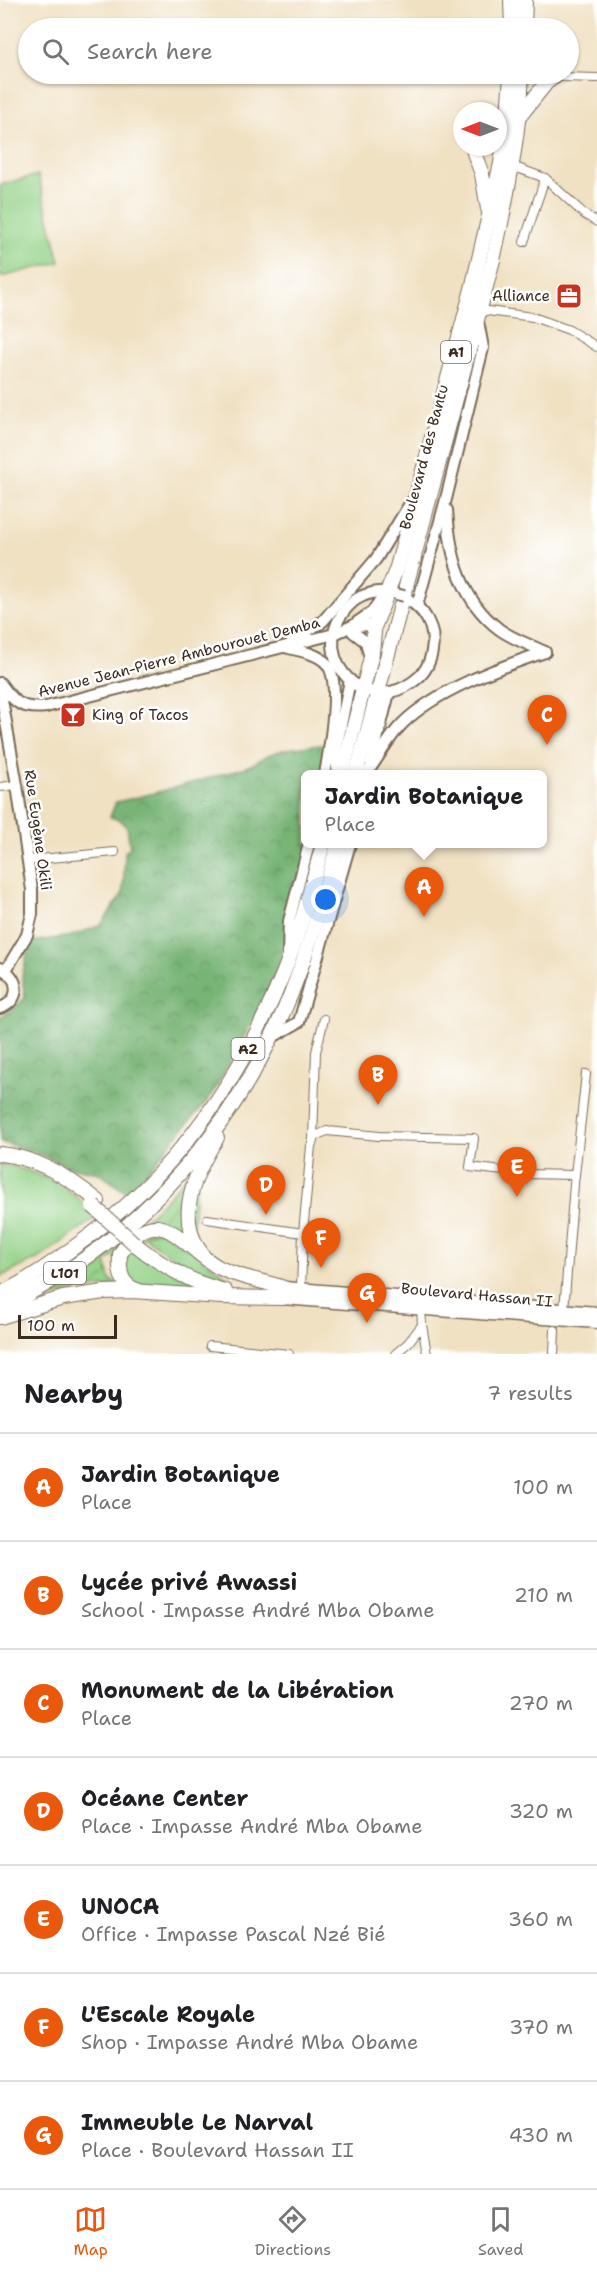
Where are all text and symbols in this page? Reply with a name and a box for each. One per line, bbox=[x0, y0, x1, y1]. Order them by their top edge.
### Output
search box bbox=[18, 18, 579, 84]
icon: search bbox=[39, 35, 72, 68]
text: Search here bbox=[87, 37, 213, 66]
north arrow bbox=[453, 102, 507, 156]
office icon: Alliance bbox=[554, 281, 584, 311]
place label: Alliance bbox=[492, 286, 550, 306]
road number: A1 bbox=[441, 341, 471, 363]
street label: Boulevard des Bantu bbox=[395, 382, 453, 532]
street label: Avenue Jean-Pierre Ambourouet Demba bbox=[36, 612, 323, 702]
pin: C bbox=[528, 696, 566, 745]
bar icon: King of Tacos bbox=[58, 700, 88, 730]
place label: King of Tacos bbox=[92, 705, 189, 725]
street label: Rue Eugène Okili bbox=[20, 768, 56, 892]
popup bbox=[301, 770, 547, 848]
text: Jardin Botanique bbox=[325, 782, 523, 811]
text: Place bbox=[325, 811, 376, 837]
pin: A bbox=[404, 868, 444, 917]
your location bbox=[311, 885, 340, 914]
road number: A2 bbox=[232, 1038, 264, 1060]
pin: B bbox=[358, 1056, 398, 1105]
pin: E bbox=[498, 1148, 536, 1197]
pin: D bbox=[246, 1166, 286, 1215]
pin: F bbox=[302, 1218, 340, 1268]
road number: L101 bbox=[44, 1262, 86, 1284]
pin: G bbox=[348, 1274, 386, 1323]
street label: Boulevard Hassan II bbox=[400, 1278, 554, 1312]
scale bar bbox=[18, 1312, 117, 1340]
text: 100 m bbox=[27, 1315, 75, 1336]
text: Nearby bbox=[24, 1376, 123, 1411]
text: 7 results bbox=[487, 1380, 573, 1406]
text: Jardin Botanique bbox=[81, 1460, 280, 1489]
text: A bbox=[36, 1474, 51, 1500]
text: 100 m bbox=[513, 1474, 573, 1500]
text: Place bbox=[81, 1489, 132, 1515]
text: Lycée privé Awassi bbox=[81, 1568, 297, 1597]
text: B bbox=[37, 1582, 50, 1608]
text: 210 m bbox=[514, 1582, 573, 1608]
text: School · Impasse André Mba Obame bbox=[81, 1597, 435, 1623]
text: Monument de la Libération bbox=[81, 1676, 394, 1705]
text: C bbox=[37, 1690, 50, 1716]
text: 270 m bbox=[509, 1690, 573, 1716]
text: Place bbox=[81, 1705, 132, 1731]
text: Océane Center bbox=[81, 1784, 248, 1813]
text: D bbox=[36, 1798, 51, 1824]
text: 320 m bbox=[509, 1798, 573, 1824]
text: Place · Impasse André Mba Obame bbox=[81, 1813, 423, 1839]
text: UNOCA bbox=[81, 1892, 159, 1921]
text: E bbox=[37, 1906, 50, 1932]
text: 360 m bbox=[508, 1906, 573, 1932]
text: Office · Impasse Pascal Nzé Bié bbox=[81, 1921, 386, 1947]
text: L'Escale Royale bbox=[81, 2000, 255, 2029]
text: F bbox=[38, 2014, 49, 2040]
text: 370 m bbox=[509, 2014, 573, 2040]
text: Shop · Impasse André Mba Obame bbox=[81, 2029, 418, 2055]
text: Immeuble Le Narval bbox=[81, 2108, 313, 2137]
text: G bbox=[35, 2122, 52, 2148]
text: 430 m bbox=[509, 2122, 573, 2148]
text: Place · Boulevard Hassan II bbox=[81, 2137, 354, 2163]
tab: Map bbox=[74, 2203, 108, 2260]
tab: Directions bbox=[255, 2203, 331, 2260]
tab: Saved bbox=[478, 2203, 524, 2260]

